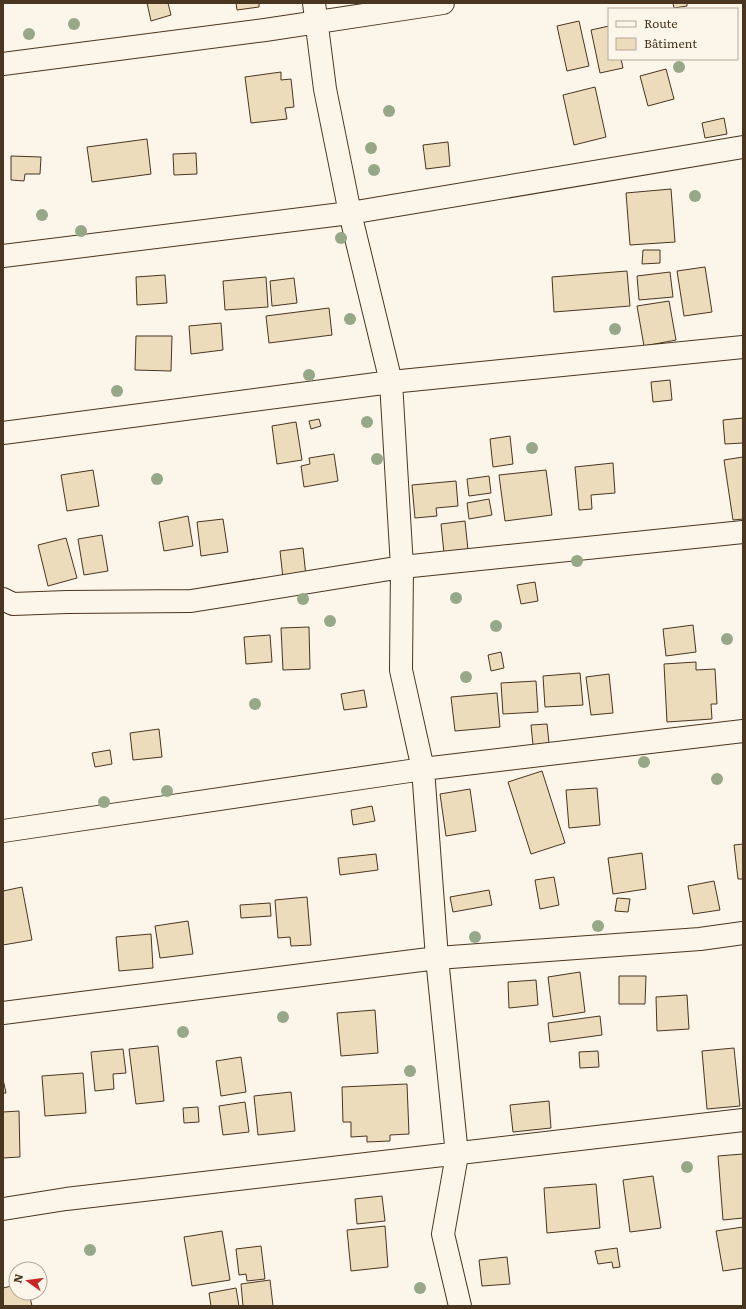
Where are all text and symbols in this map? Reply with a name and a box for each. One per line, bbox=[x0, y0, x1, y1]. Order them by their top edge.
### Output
legend bbox=[608, 8, 738, 60]
text: Route bbox=[644, 14, 678, 32]
text: Bâtiment bbox=[644, 34, 697, 52]
north arrow bbox=[8, 1261, 48, 1301]
text: N bbox=[8, 1272, 26, 1285]

